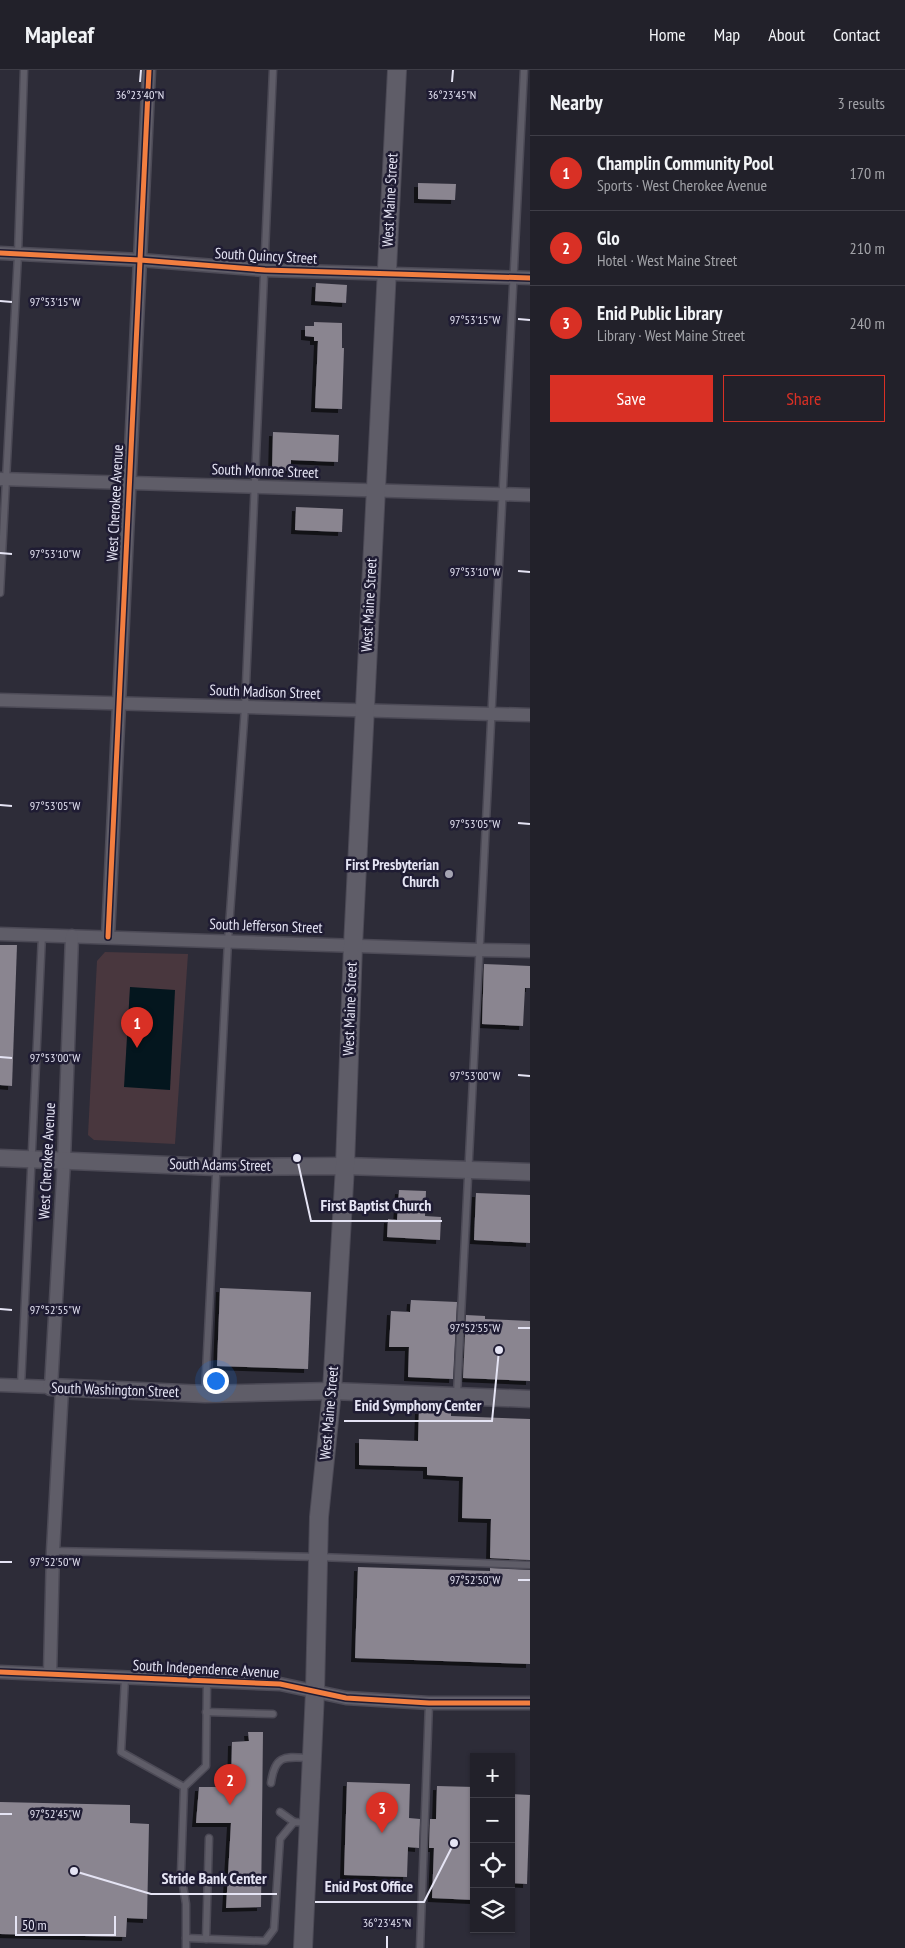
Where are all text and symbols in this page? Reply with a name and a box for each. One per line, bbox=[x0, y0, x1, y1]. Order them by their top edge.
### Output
text: Mapleaf bbox=[25, 19, 94, 50]
text: Home bbox=[649, 23, 686, 46]
text: Map bbox=[714, 23, 740, 46]
text: About bbox=[768, 23, 805, 46]
text: Contact bbox=[833, 23, 880, 46]
text: 36°23'40"N bbox=[116, 87, 164, 102]
text: 36°23'45"N bbox=[428, 87, 476, 102]
text: Nearby bbox=[550, 89, 603, 116]
text: 3 results bbox=[838, 93, 885, 113]
text: Champlin Community Pool bbox=[597, 151, 773, 175]
street label: West Maine Street bbox=[378, 153, 401, 247]
text: 1 bbox=[562, 163, 570, 183]
text: 170 m bbox=[850, 163, 885, 183]
text: Sports · West Cherokee Avenue bbox=[597, 175, 767, 195]
text: Glo bbox=[597, 226, 620, 250]
text: 2 bbox=[562, 238, 570, 258]
text: 210 m bbox=[850, 238, 885, 258]
street label: South Quincy Street bbox=[214, 243, 318, 268]
text: Hotel · West Maine Street bbox=[597, 250, 737, 270]
text: 97°53'15"W bbox=[30, 294, 80, 309]
text: Enid Public Library bbox=[597, 301, 722, 325]
text: 97°53'15"W bbox=[450, 312, 500, 327]
text: 3 bbox=[562, 313, 570, 333]
text: 240 m bbox=[850, 313, 885, 333]
text: Library · West Maine Street bbox=[597, 325, 745, 345]
button: Save bbox=[550, 375, 713, 422]
button: Share bbox=[723, 375, 885, 422]
street label: West Cherokee Avenue bbox=[102, 444, 127, 562]
street label: South Monroe Street bbox=[211, 459, 319, 482]
text: 97°53'10"W bbox=[30, 546, 80, 561]
street label: West Maine Street bbox=[357, 558, 380, 652]
text: 97°53'10"W bbox=[450, 564, 500, 579]
street label: South Madison Street bbox=[209, 680, 321, 703]
text: 97°53'05"W bbox=[30, 798, 80, 813]
text: 97°53'05"W bbox=[450, 816, 500, 831]
place label: First Presbyterian Church bbox=[346, 855, 439, 891]
marker: First Presbyterian Church bbox=[443, 868, 455, 880]
street label: South Jefferson Street bbox=[209, 914, 323, 937]
street label: West Maine Street bbox=[338, 962, 361, 1056]
pin: 1 bbox=[121, 1007, 153, 1048]
text: 97°53'00"W bbox=[30, 1050, 80, 1065]
text: 97°53'00"W bbox=[450, 1068, 500, 1083]
street label: West Cherokee Avenue bbox=[34, 1102, 59, 1220]
street label: South Adams Street bbox=[169, 1154, 271, 1175]
callout: First Baptist Church bbox=[311, 1190, 442, 1221]
text: First Baptist Church bbox=[321, 1195, 431, 1215]
text: 97°52'55"W bbox=[30, 1302, 80, 1317]
text: 97°52'55"W bbox=[450, 1320, 500, 1335]
street label: West Maine Street bbox=[315, 1365, 342, 1461]
your location bbox=[203, 1368, 229, 1394]
street label: South Washington Street bbox=[51, 1378, 179, 1401]
callout: Enid Symphony Center bbox=[344, 1390, 492, 1421]
text: Enid Symphony Center bbox=[355, 1395, 482, 1415]
text: 97°52'50"W bbox=[30, 1554, 80, 1569]
text: 97°52'50"W bbox=[450, 1572, 500, 1587]
street label: South Independence Avenue bbox=[132, 1655, 280, 1682]
map controls bbox=[470, 1753, 515, 1933]
button: + bbox=[470, 1753, 515, 1798]
pin: 2 bbox=[214, 1764, 246, 1805]
pin: 3 bbox=[366, 1792, 398, 1833]
button: − bbox=[470, 1798, 515, 1843]
text: 97°52'45"W bbox=[30, 1806, 80, 1821]
button: locate bbox=[470, 1843, 515, 1888]
callout: Stride Bank Center bbox=[151, 1863, 277, 1894]
text: Stride Bank Center bbox=[161, 1868, 267, 1888]
callout: Enid Post Office bbox=[315, 1871, 424, 1902]
text: Enid Post Office bbox=[325, 1876, 413, 1896]
button: layers bbox=[470, 1888, 515, 1933]
scale bar bbox=[15, 1913, 116, 1936]
text: 36°23'45"N bbox=[363, 1915, 411, 1930]
text: 50 m bbox=[22, 1916, 47, 1934]

